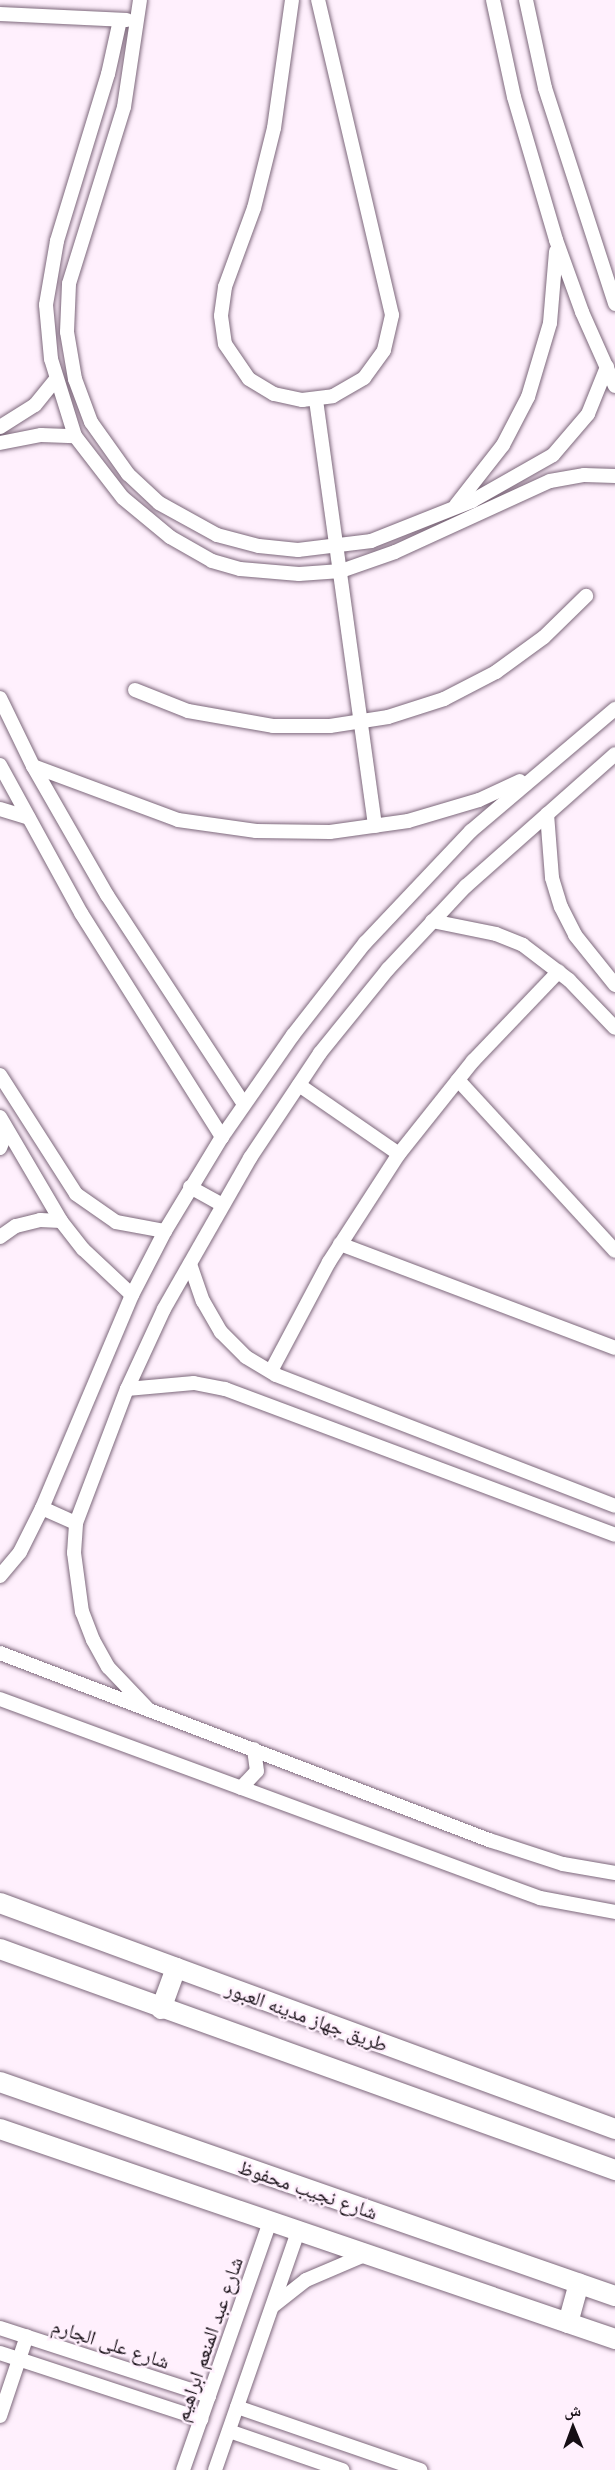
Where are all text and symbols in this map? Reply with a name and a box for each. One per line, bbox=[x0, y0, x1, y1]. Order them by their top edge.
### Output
street label: طريق جهاز مدينه العبور bbox=[223, 1976, 391, 2056]
street label: شارع نجيب محفوظ bbox=[235, 2154, 381, 2224]
street label: شارع عبد المنعم ابراهيم bbox=[169, 2254, 247, 2424]
street label: شارع على الجارم bbox=[49, 2313, 173, 2373]
north arrow bbox=[543, 2398, 603, 2458]
text: ش bbox=[564, 2400, 581, 2420]

